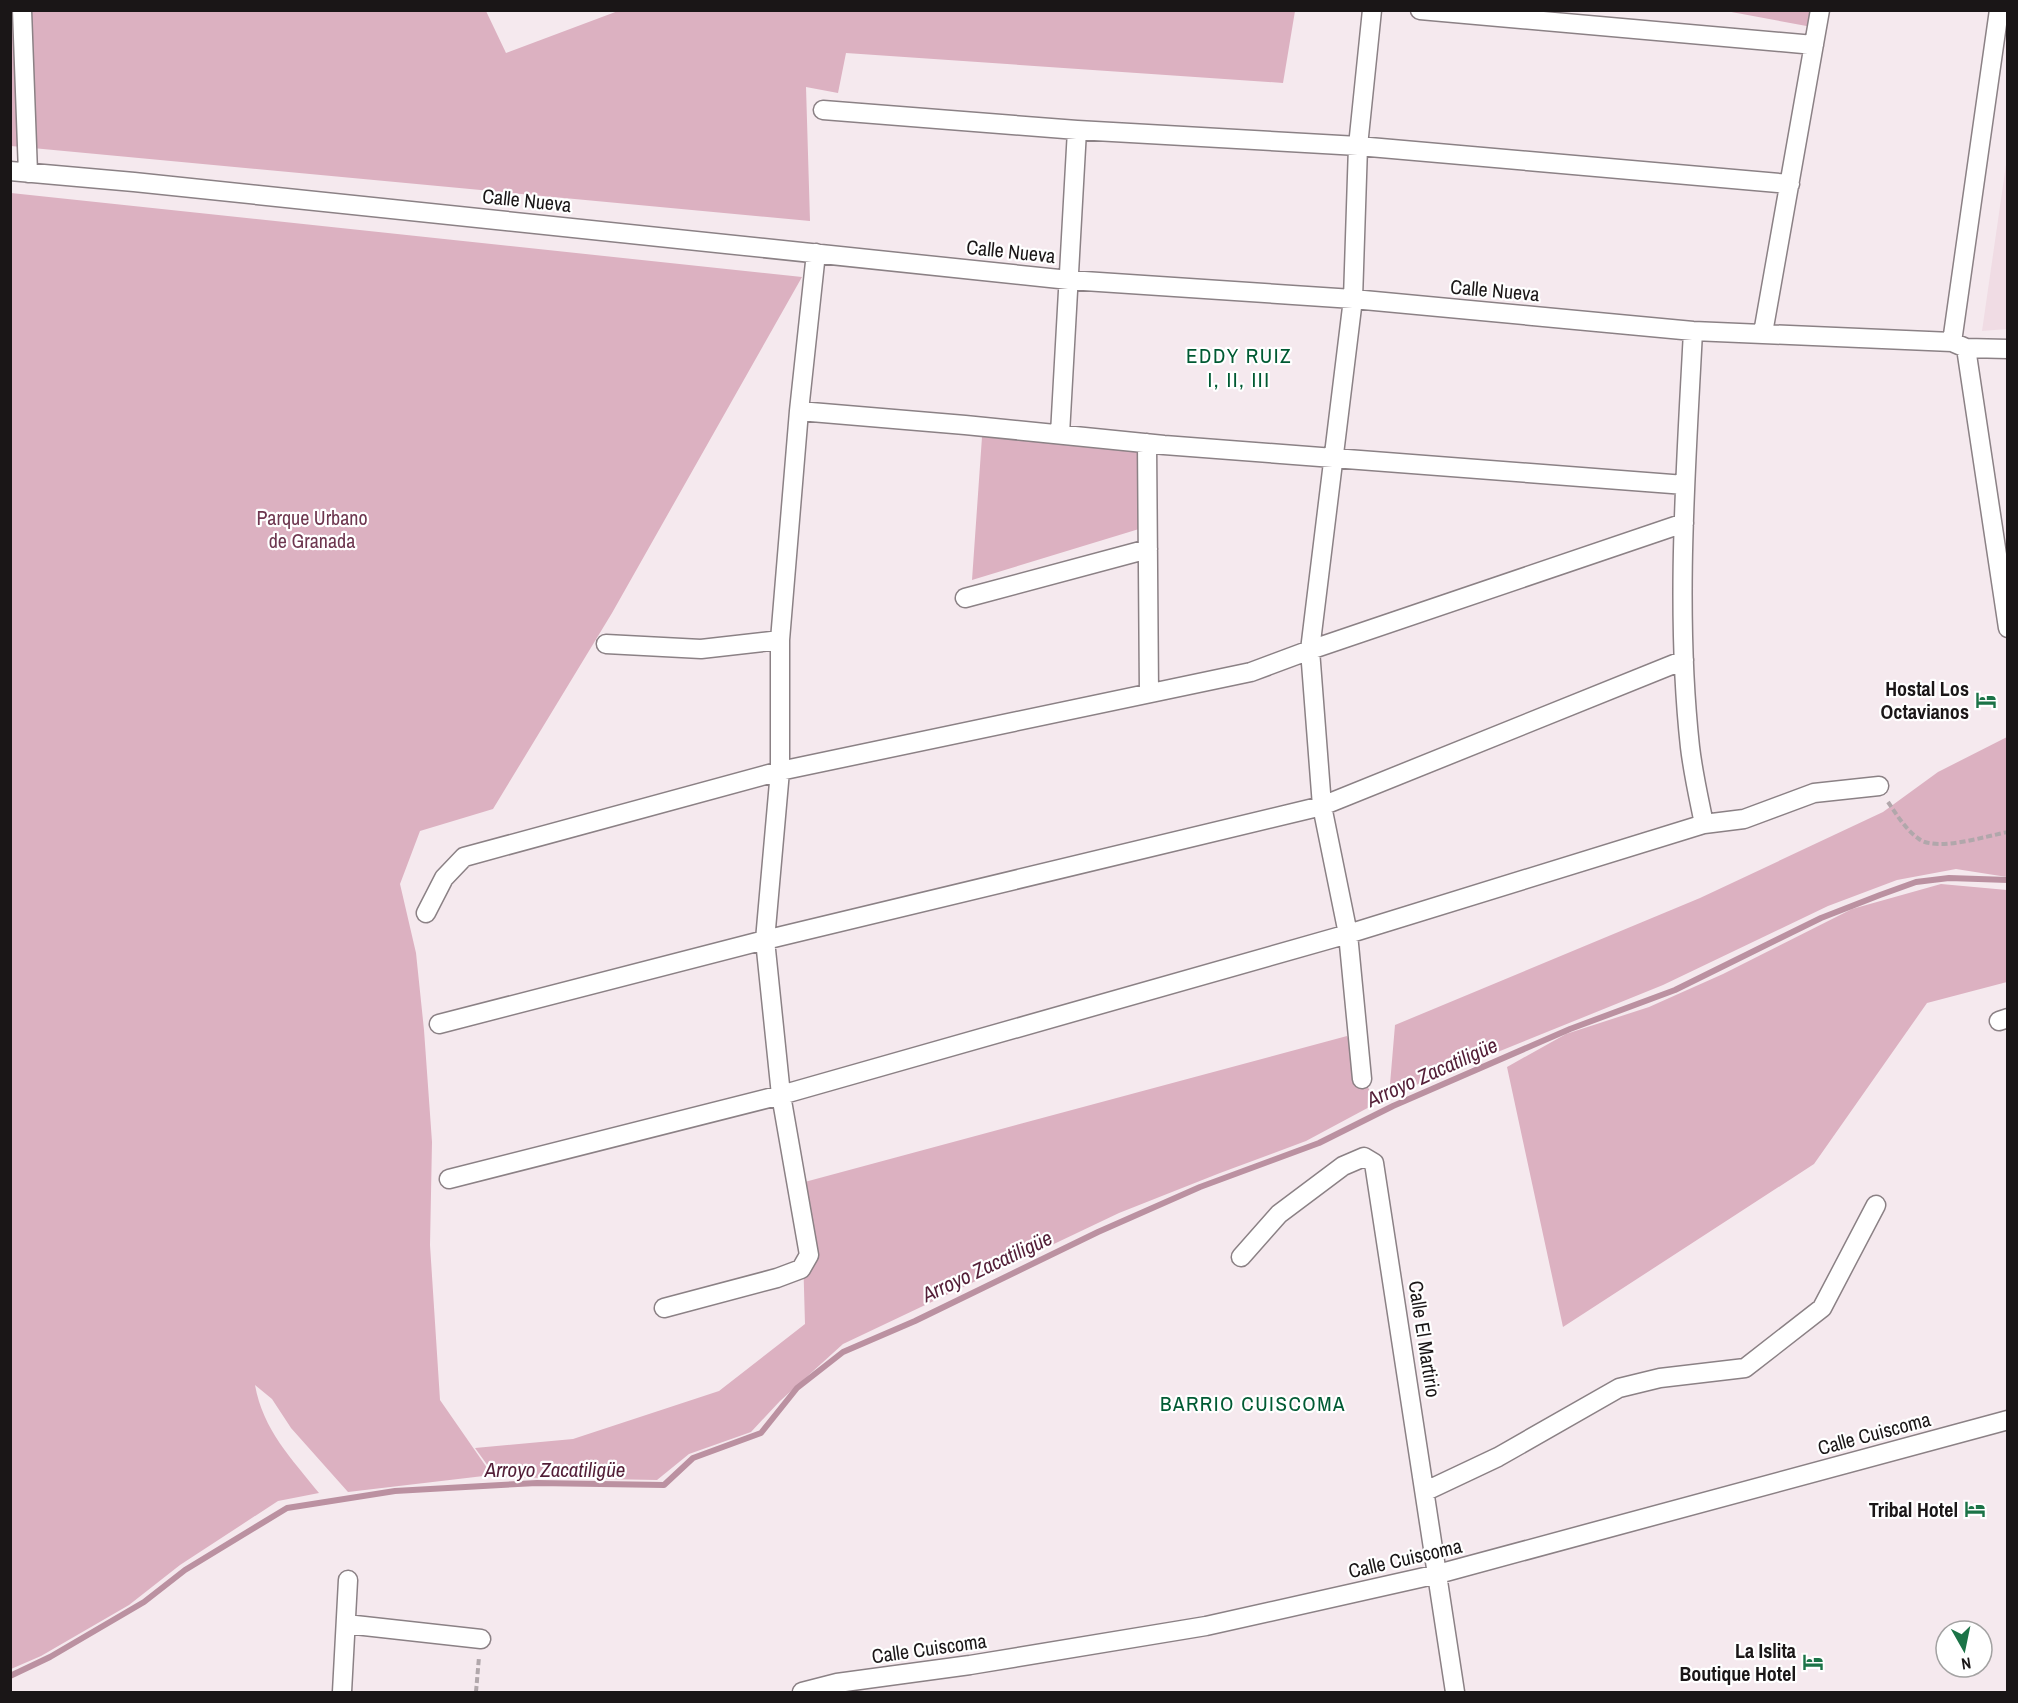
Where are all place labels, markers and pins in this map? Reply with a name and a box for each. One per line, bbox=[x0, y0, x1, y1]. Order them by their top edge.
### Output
place label: Hostal Los Octavianos bbox=[1881, 675, 1969, 725]
hotel icon: Hostal Los Octavianos bbox=[1974, 688, 1998, 712]
place label: Tribal Hotel bbox=[1869, 1496, 1958, 1523]
hotel icon: Tribal Hotel bbox=[1963, 1497, 1987, 1521]
place label: La Islita Boutique Hotel bbox=[1679, 1637, 1796, 1687]
hotel icon: La Islita Boutique Hotel bbox=[1801, 1650, 1825, 1674]

